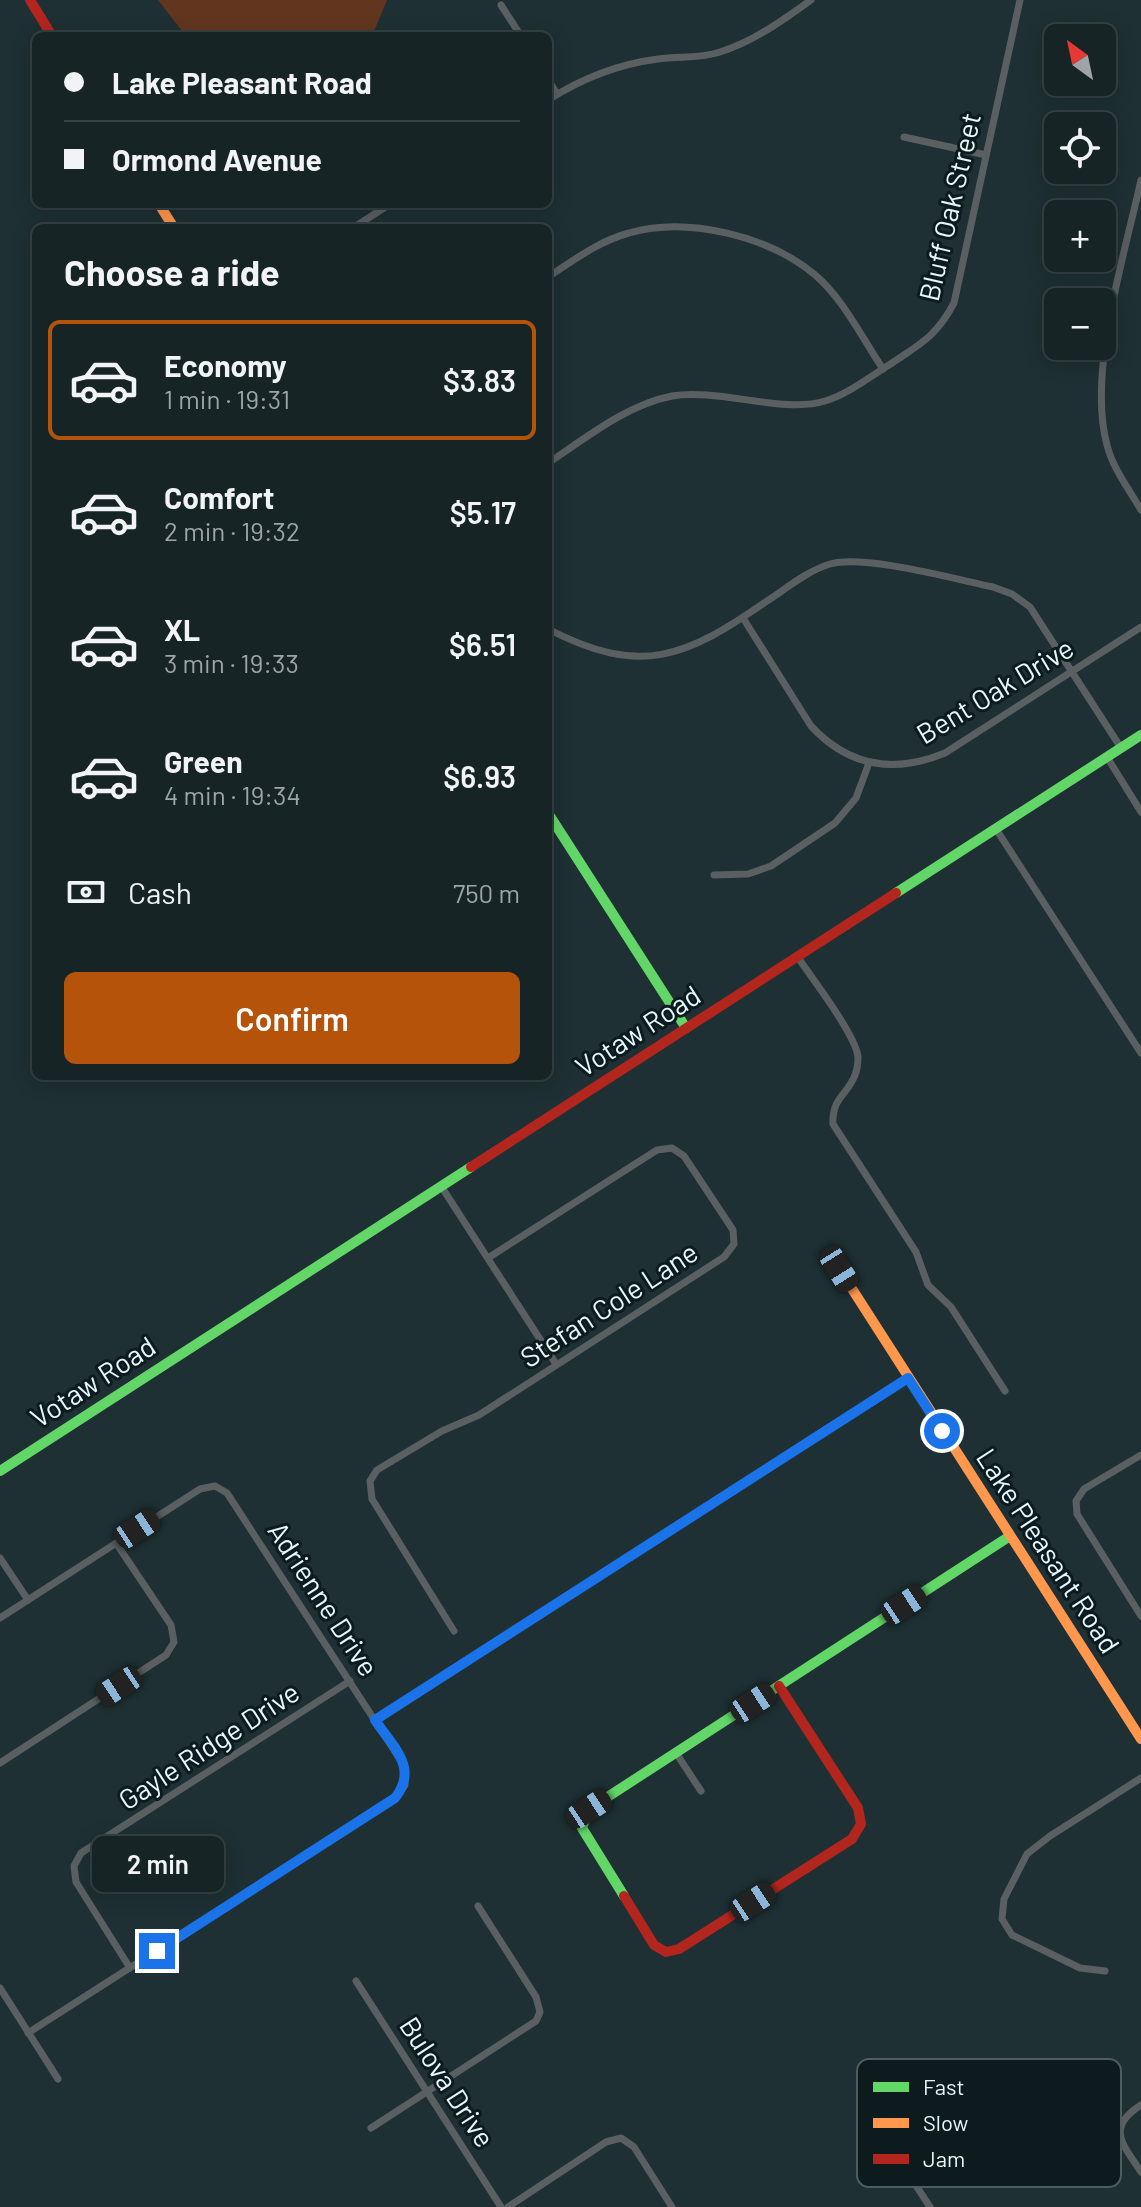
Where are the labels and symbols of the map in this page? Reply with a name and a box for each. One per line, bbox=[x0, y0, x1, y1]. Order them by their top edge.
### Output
north arrow bbox=[1044, 24, 1116, 96]
street label: Bluff Oak Street bbox=[911, 109, 987, 304]
street label: Bent Oak Drive bbox=[910, 630, 1079, 750]
street label: Votaw Road bbox=[569, 977, 706, 1083]
street label: Stefan Cole Lane bbox=[513, 1234, 703, 1374]
car bbox=[816, 1242, 862, 1296]
street label: Votaw Road bbox=[24, 1328, 161, 1434]
route start bbox=[924, 1413, 960, 1449]
street label: Lake Pleasant Road bbox=[970, 1442, 1128, 1659]
car bbox=[110, 1506, 164, 1552]
street label: Adrienne Drive bbox=[261, 1515, 386, 1682]
car bbox=[877, 1582, 931, 1628]
car bbox=[92, 1663, 146, 1709]
street label: Gayle Ridge Drive bbox=[112, 1674, 305, 1816]
car bbox=[726, 1680, 780, 1726]
car bbox=[562, 1786, 616, 1832]
callout: 2 min bbox=[91, 1835, 223, 1891]
car bbox=[726, 1879, 780, 1925]
route end bbox=[139, 1933, 175, 1969]
street label: Bulova Drive bbox=[393, 2010, 503, 2153]
legend bbox=[857, 2059, 1121, 2187]
text: Fast bbox=[923, 2073, 965, 2099]
text: Slow bbox=[923, 2109, 968, 2135]
text: Jam bbox=[923, 2145, 965, 2171]

